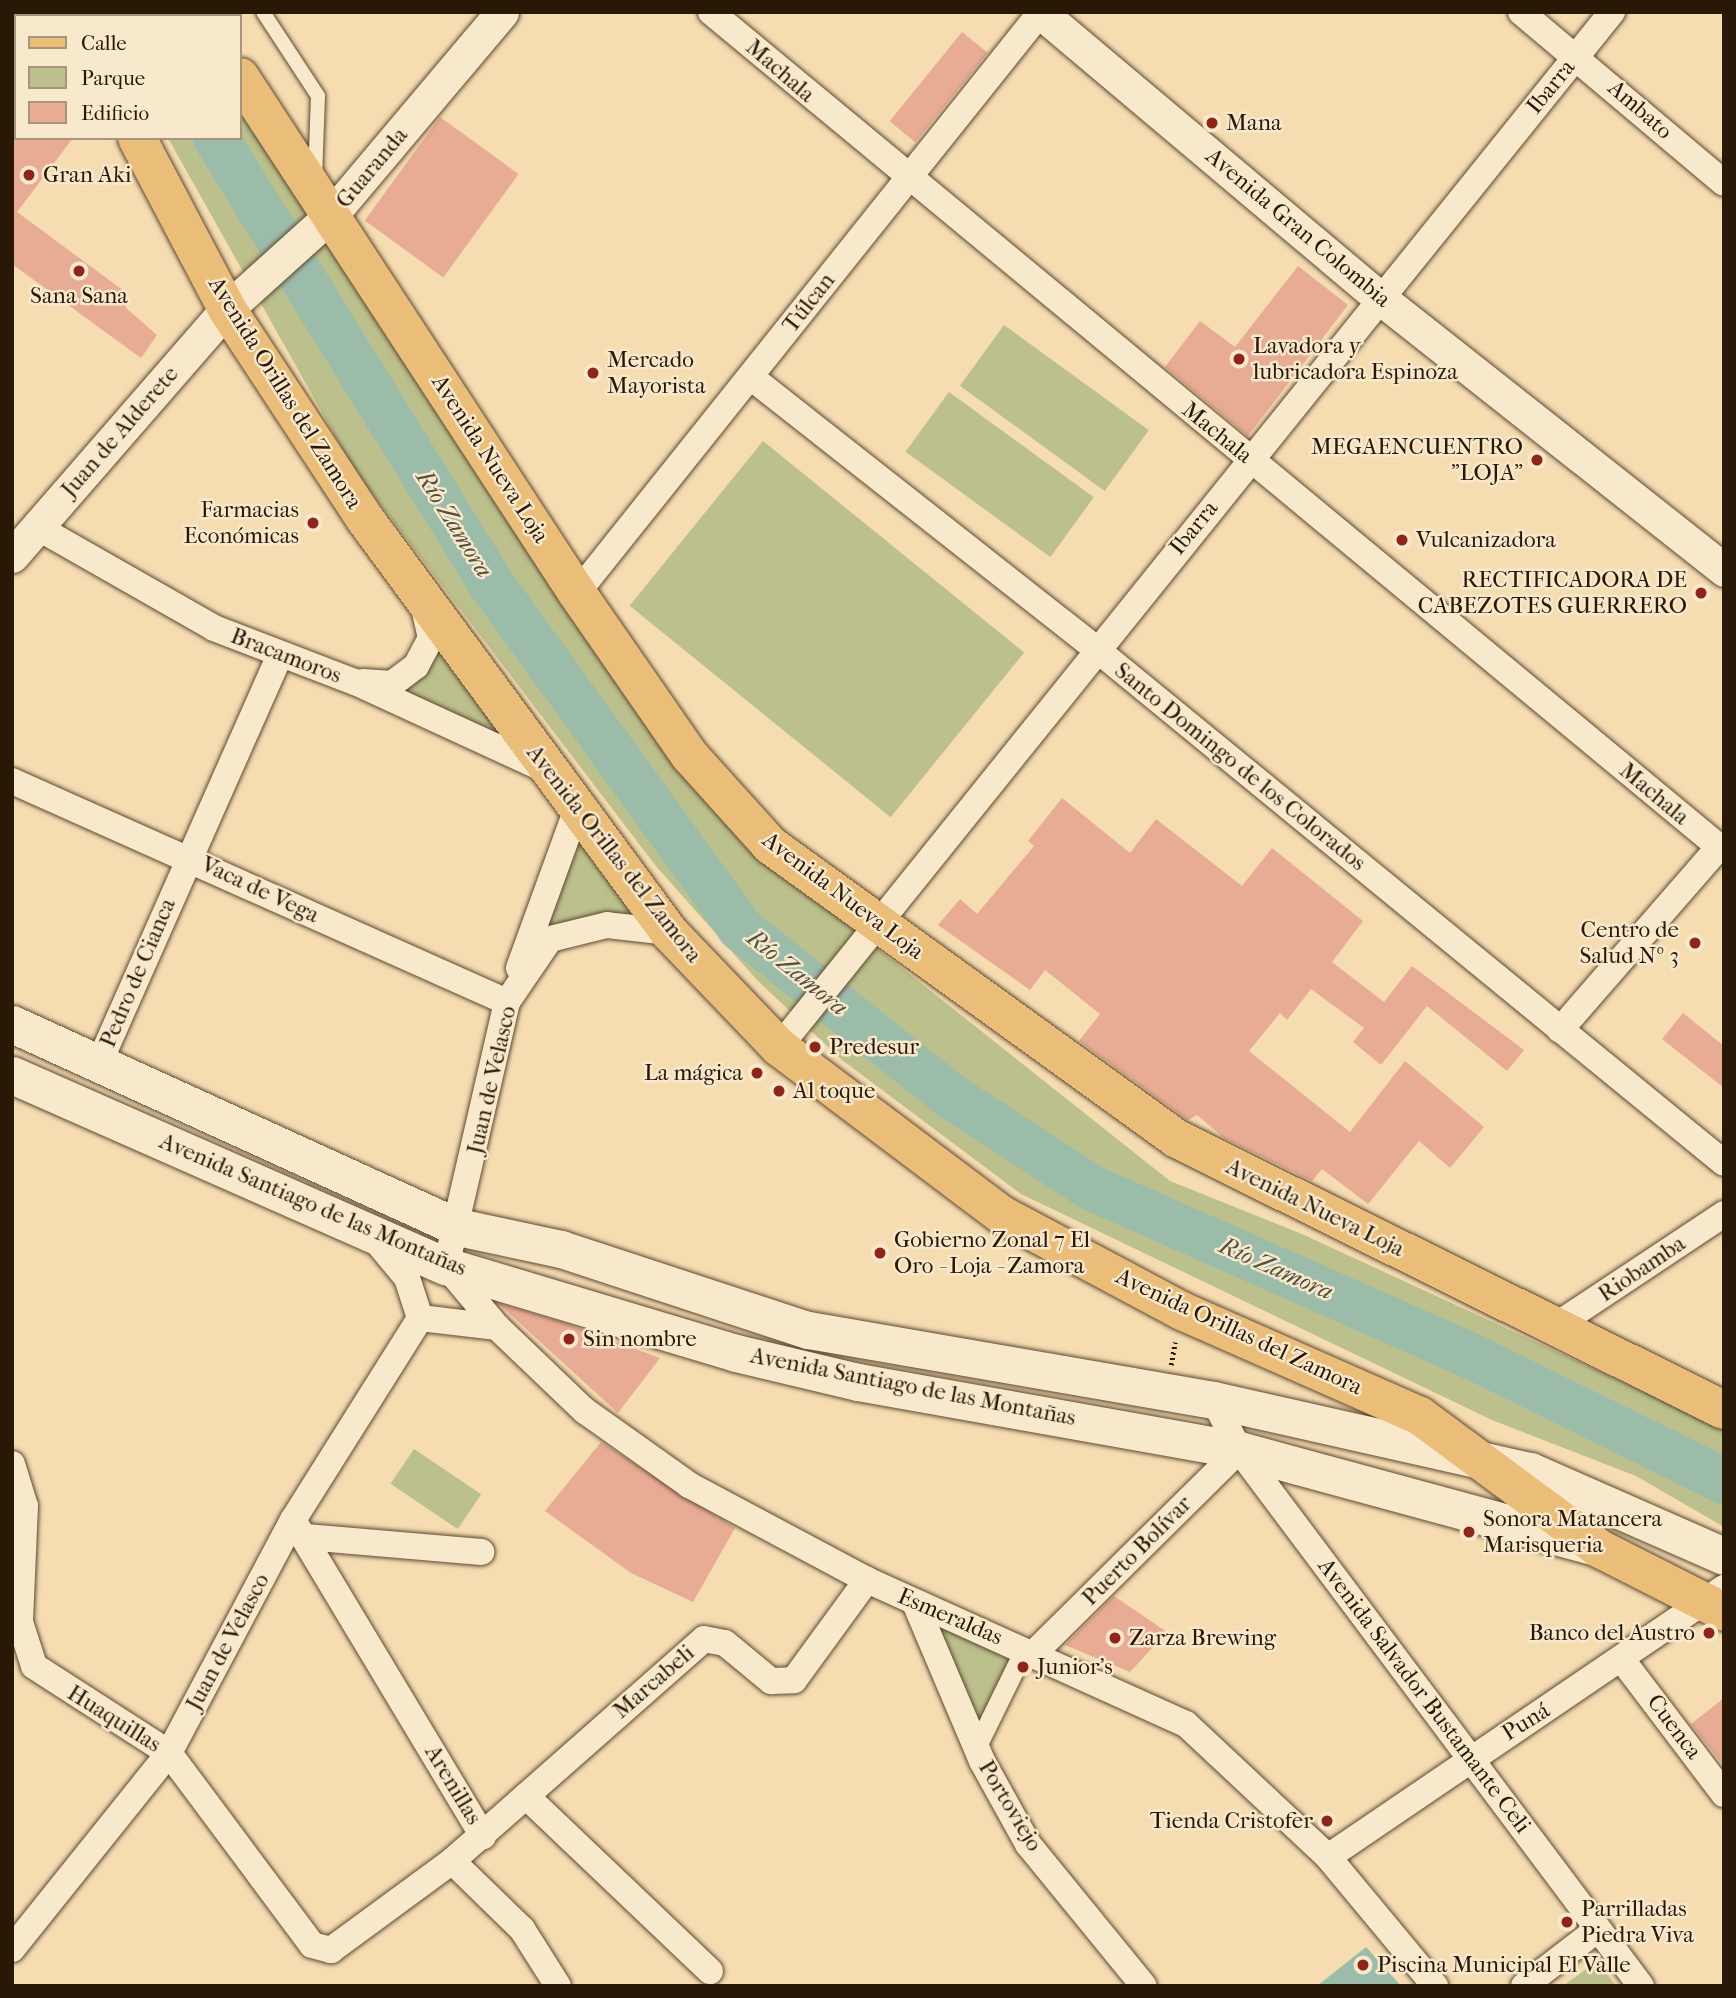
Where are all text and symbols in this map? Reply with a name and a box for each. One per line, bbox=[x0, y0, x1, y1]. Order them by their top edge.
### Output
legend bbox=[14, 14, 242, 140]
text: Calle bbox=[81, 31, 127, 55]
street label: Machala bbox=[740, 34, 820, 108]
street label: Ibarra bbox=[1521, 54, 1581, 120]
text: Parque bbox=[81, 66, 145, 90]
street label: Ambato bbox=[1602, 74, 1678, 146]
text: Edificio bbox=[81, 101, 149, 125]
place label: Mana bbox=[1226, 109, 1282, 137]
marker: Mana bbox=[1204, 115, 1220, 131]
street label: Guaranda bbox=[330, 122, 414, 214]
street label: Avenida Gran Colombia bbox=[1200, 143, 1396, 313]
place label: Gran Aki bbox=[43, 161, 132, 189]
marker: Gran Aki bbox=[21, 167, 37, 183]
marker: Sana Sana bbox=[71, 263, 87, 279]
street label: Túlcan bbox=[777, 268, 841, 338]
street label: Avenida Orillas del Zamora bbox=[202, 272, 368, 514]
place label: Sana Sana bbox=[30, 282, 128, 310]
place label: Lavadora y lubricadora Espinoza bbox=[1253, 332, 1458, 386]
place label: Mercado Mayorista bbox=[607, 346, 706, 400]
marker: Lavadora y lubricadora Espinoza bbox=[1231, 351, 1247, 367]
street label: Juan de Alderete bbox=[56, 361, 184, 503]
marker: Mercado Mayorista bbox=[585, 365, 601, 381]
street label: Avenida Nueva Loja bbox=[425, 370, 555, 548]
street label: Machala bbox=[1176, 396, 1258, 470]
place label: MEGAENCUENTRO "LOJA" bbox=[1311, 433, 1523, 487]
marker: MEGAENCUENTRO "LOJA" bbox=[1529, 452, 1545, 468]
water label: Río Zamora bbox=[410, 465, 498, 583]
street label: Ibarra bbox=[1164, 495, 1224, 561]
place label: Farmacias Económicas bbox=[183, 496, 299, 550]
marker: Farmacias Económicas bbox=[305, 515, 321, 531]
place label: Vulcanizadora bbox=[1416, 526, 1556, 554]
marker: Vulcanizadora bbox=[1394, 532, 1410, 548]
place label: RECTIFICADORA DE CABEZOTES GUERRERO bbox=[1418, 566, 1687, 620]
marker: RECTIFICADORA DE CABEZOTES GUERRERO bbox=[1693, 585, 1709, 601]
street label: Bracamoros bbox=[227, 622, 345, 690]
street label: Santo Domingo de los Colorados bbox=[1109, 657, 1371, 877]
street label: Avenida Orillas del Zamora bbox=[520, 740, 708, 968]
street label: Machala bbox=[1614, 757, 1694, 831]
street label: Avenida Nueva Loja bbox=[757, 826, 929, 966]
street label: Vaca de Vega bbox=[197, 851, 323, 929]
street label: Pedro de Cianca bbox=[94, 894, 182, 1052]
place label: Centro de Salud Nº 3 bbox=[1580, 916, 1679, 970]
water label: Río Zamora bbox=[741, 924, 853, 1022]
marker: Centro de Salud Nº 3 bbox=[1685, 933, 1705, 953]
street label: Juan de Velasco bbox=[462, 1003, 522, 1157]
place label: Predesur bbox=[829, 1033, 919, 1061]
marker: Predesur bbox=[807, 1039, 823, 1055]
place label: La mágica bbox=[644, 1059, 743, 1087]
marker: La mágica bbox=[749, 1065, 765, 1081]
place label: Al toque bbox=[793, 1077, 875, 1105]
marker: Al toque bbox=[771, 1083, 787, 1099]
street label: Avenida Santiago de las Montañas bbox=[155, 1128, 471, 1282]
street label: Avenida Nueva Loja bbox=[1221, 1153, 1409, 1263]
place label: Gobierno Zonal 7 El Oro - Loja - Zamora bbox=[894, 1226, 1090, 1280]
street label: Riobamba bbox=[1593, 1230, 1691, 1308]
water label: Río Zamora bbox=[1215, 1231, 1337, 1307]
marker: Gobierno Zonal 7 El Oro - Loja - Zamora bbox=[872, 1245, 888, 1261]
street label: Avenida Orillas del Zamora bbox=[1111, 1263, 1367, 1401]
place label: Sin nombre bbox=[583, 1325, 697, 1353]
marker: Sin nombre bbox=[561, 1331, 577, 1347]
street label: Avenida Santiago de las Montañas bbox=[748, 1342, 1078, 1432]
street label: Puerto Bolívar bbox=[1076, 1490, 1198, 1612]
place label: Sonora Matancera Marisqueria bbox=[1483, 1505, 1662, 1559]
marker: Sonora Matancera Marisqueria bbox=[1461, 1524, 1477, 1540]
street label: Avenida Salvador Bustamante Celi bbox=[1312, 1553, 1536, 1839]
street label: Juan de Velasco bbox=[180, 1569, 276, 1715]
street label: Esmeraldas bbox=[893, 1583, 1007, 1651]
place label: Banco del Austro bbox=[1529, 1619, 1695, 1647]
place label: Zarza Brewing bbox=[1129, 1624, 1276, 1652]
marker: Banco del Austro bbox=[1701, 1625, 1717, 1641]
marker: Zarza Brewing bbox=[1107, 1630, 1123, 1646]
street label: Marcabeli bbox=[608, 1639, 700, 1725]
place label: Junior's bbox=[1037, 1653, 1113, 1681]
marker: Junior's bbox=[1015, 1659, 1031, 1675]
street label: Huaquillas bbox=[62, 1679, 166, 1759]
street label: Cuenca bbox=[1641, 1689, 1707, 1765]
street label: Puná bbox=[1497, 1697, 1555, 1747]
street label: Arenillas bbox=[419, 1740, 487, 1830]
street label: Portoviejo bbox=[972, 1756, 1048, 1856]
place label: Tienda Cristofer bbox=[1150, 1807, 1313, 1835]
marker: Tienda Cristofer bbox=[1319, 1813, 1335, 1829]
place label: Parrilladas Piedra Viva bbox=[1581, 1895, 1694, 1949]
marker: Parrilladas Piedra Viva bbox=[1559, 1914, 1575, 1930]
place label: Piscina Municipal El Valle bbox=[1377, 1951, 1631, 1979]
marker: Piscina Municipal El Valle bbox=[1355, 1957, 1371, 1973]

